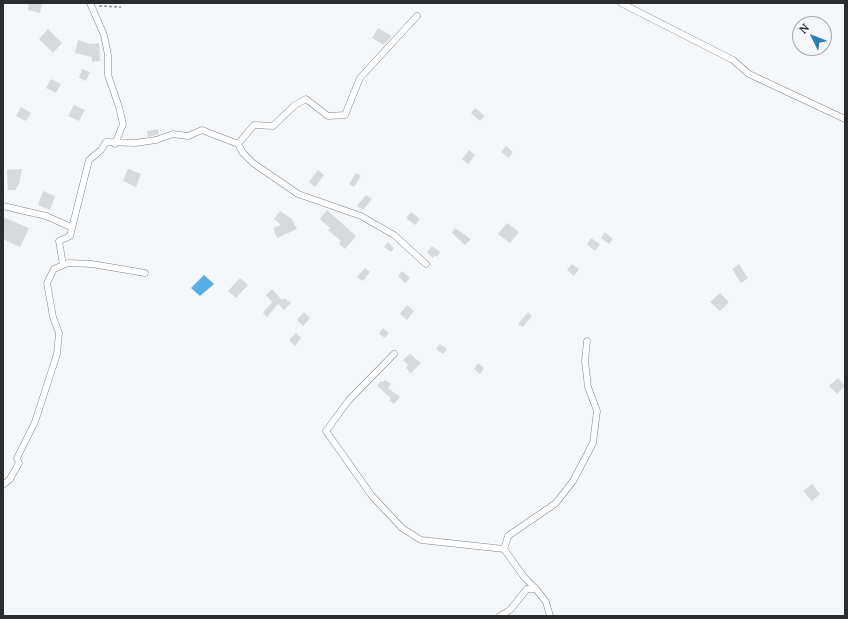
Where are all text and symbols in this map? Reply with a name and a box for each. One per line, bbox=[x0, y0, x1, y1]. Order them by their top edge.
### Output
north arrow bbox=[792, 16, 832, 56]
text: N bbox=[795, 20, 812, 36]

